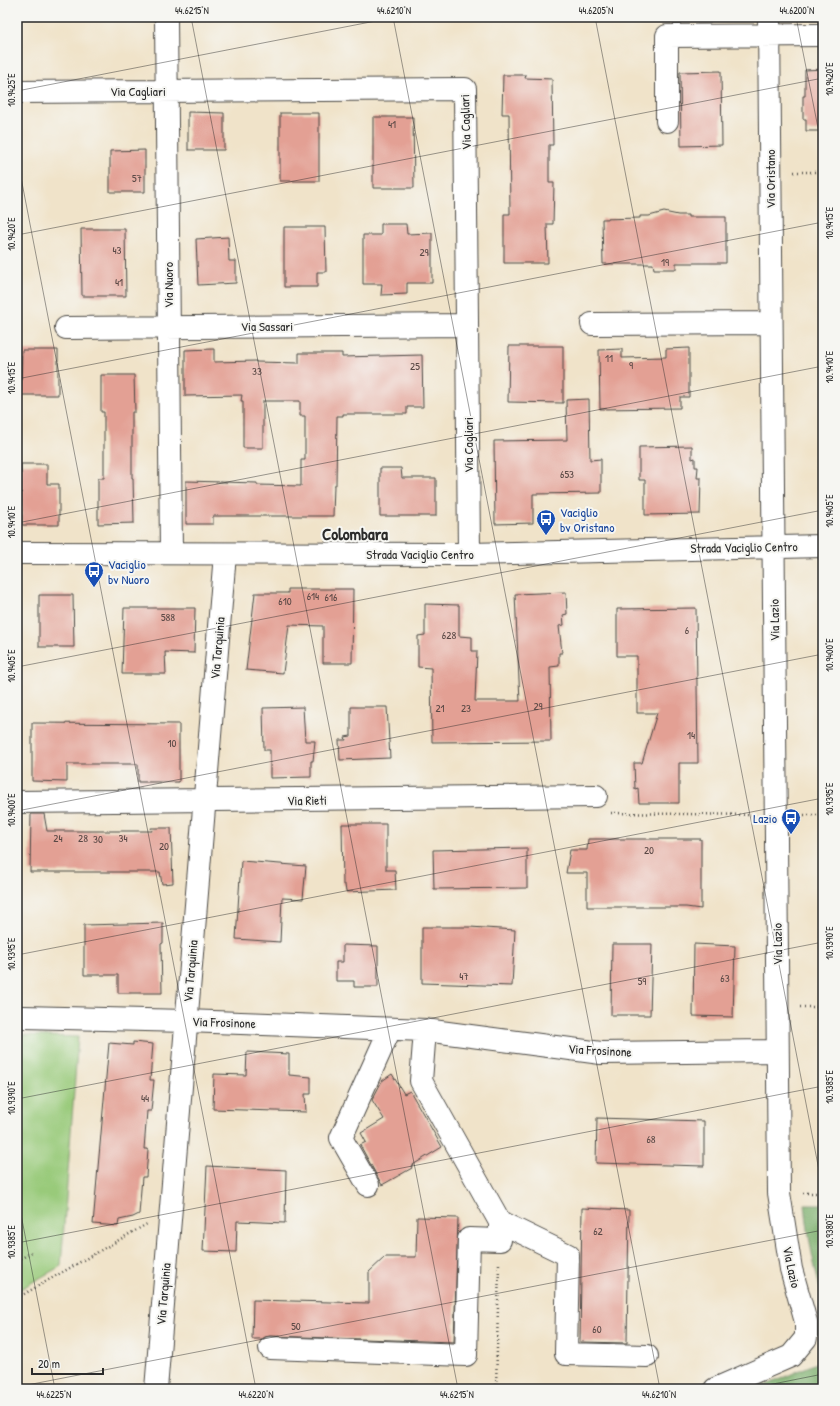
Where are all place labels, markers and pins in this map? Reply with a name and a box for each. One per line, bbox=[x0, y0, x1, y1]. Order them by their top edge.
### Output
place label: Vaciglio bv Oristano bbox=[560, 503, 614, 536]
bus stop icon: Vaciglio bv Oristano bbox=[535, 508, 557, 536]
place label: Vaciglio bv Nuoro bbox=[108, 555, 149, 588]
bus stop icon: Vaciglio bv Nuoro bbox=[83, 560, 105, 588]
bus stop icon: Lazio bbox=[780, 807, 802, 835]
place label: Lazio bbox=[753, 809, 777, 827]

